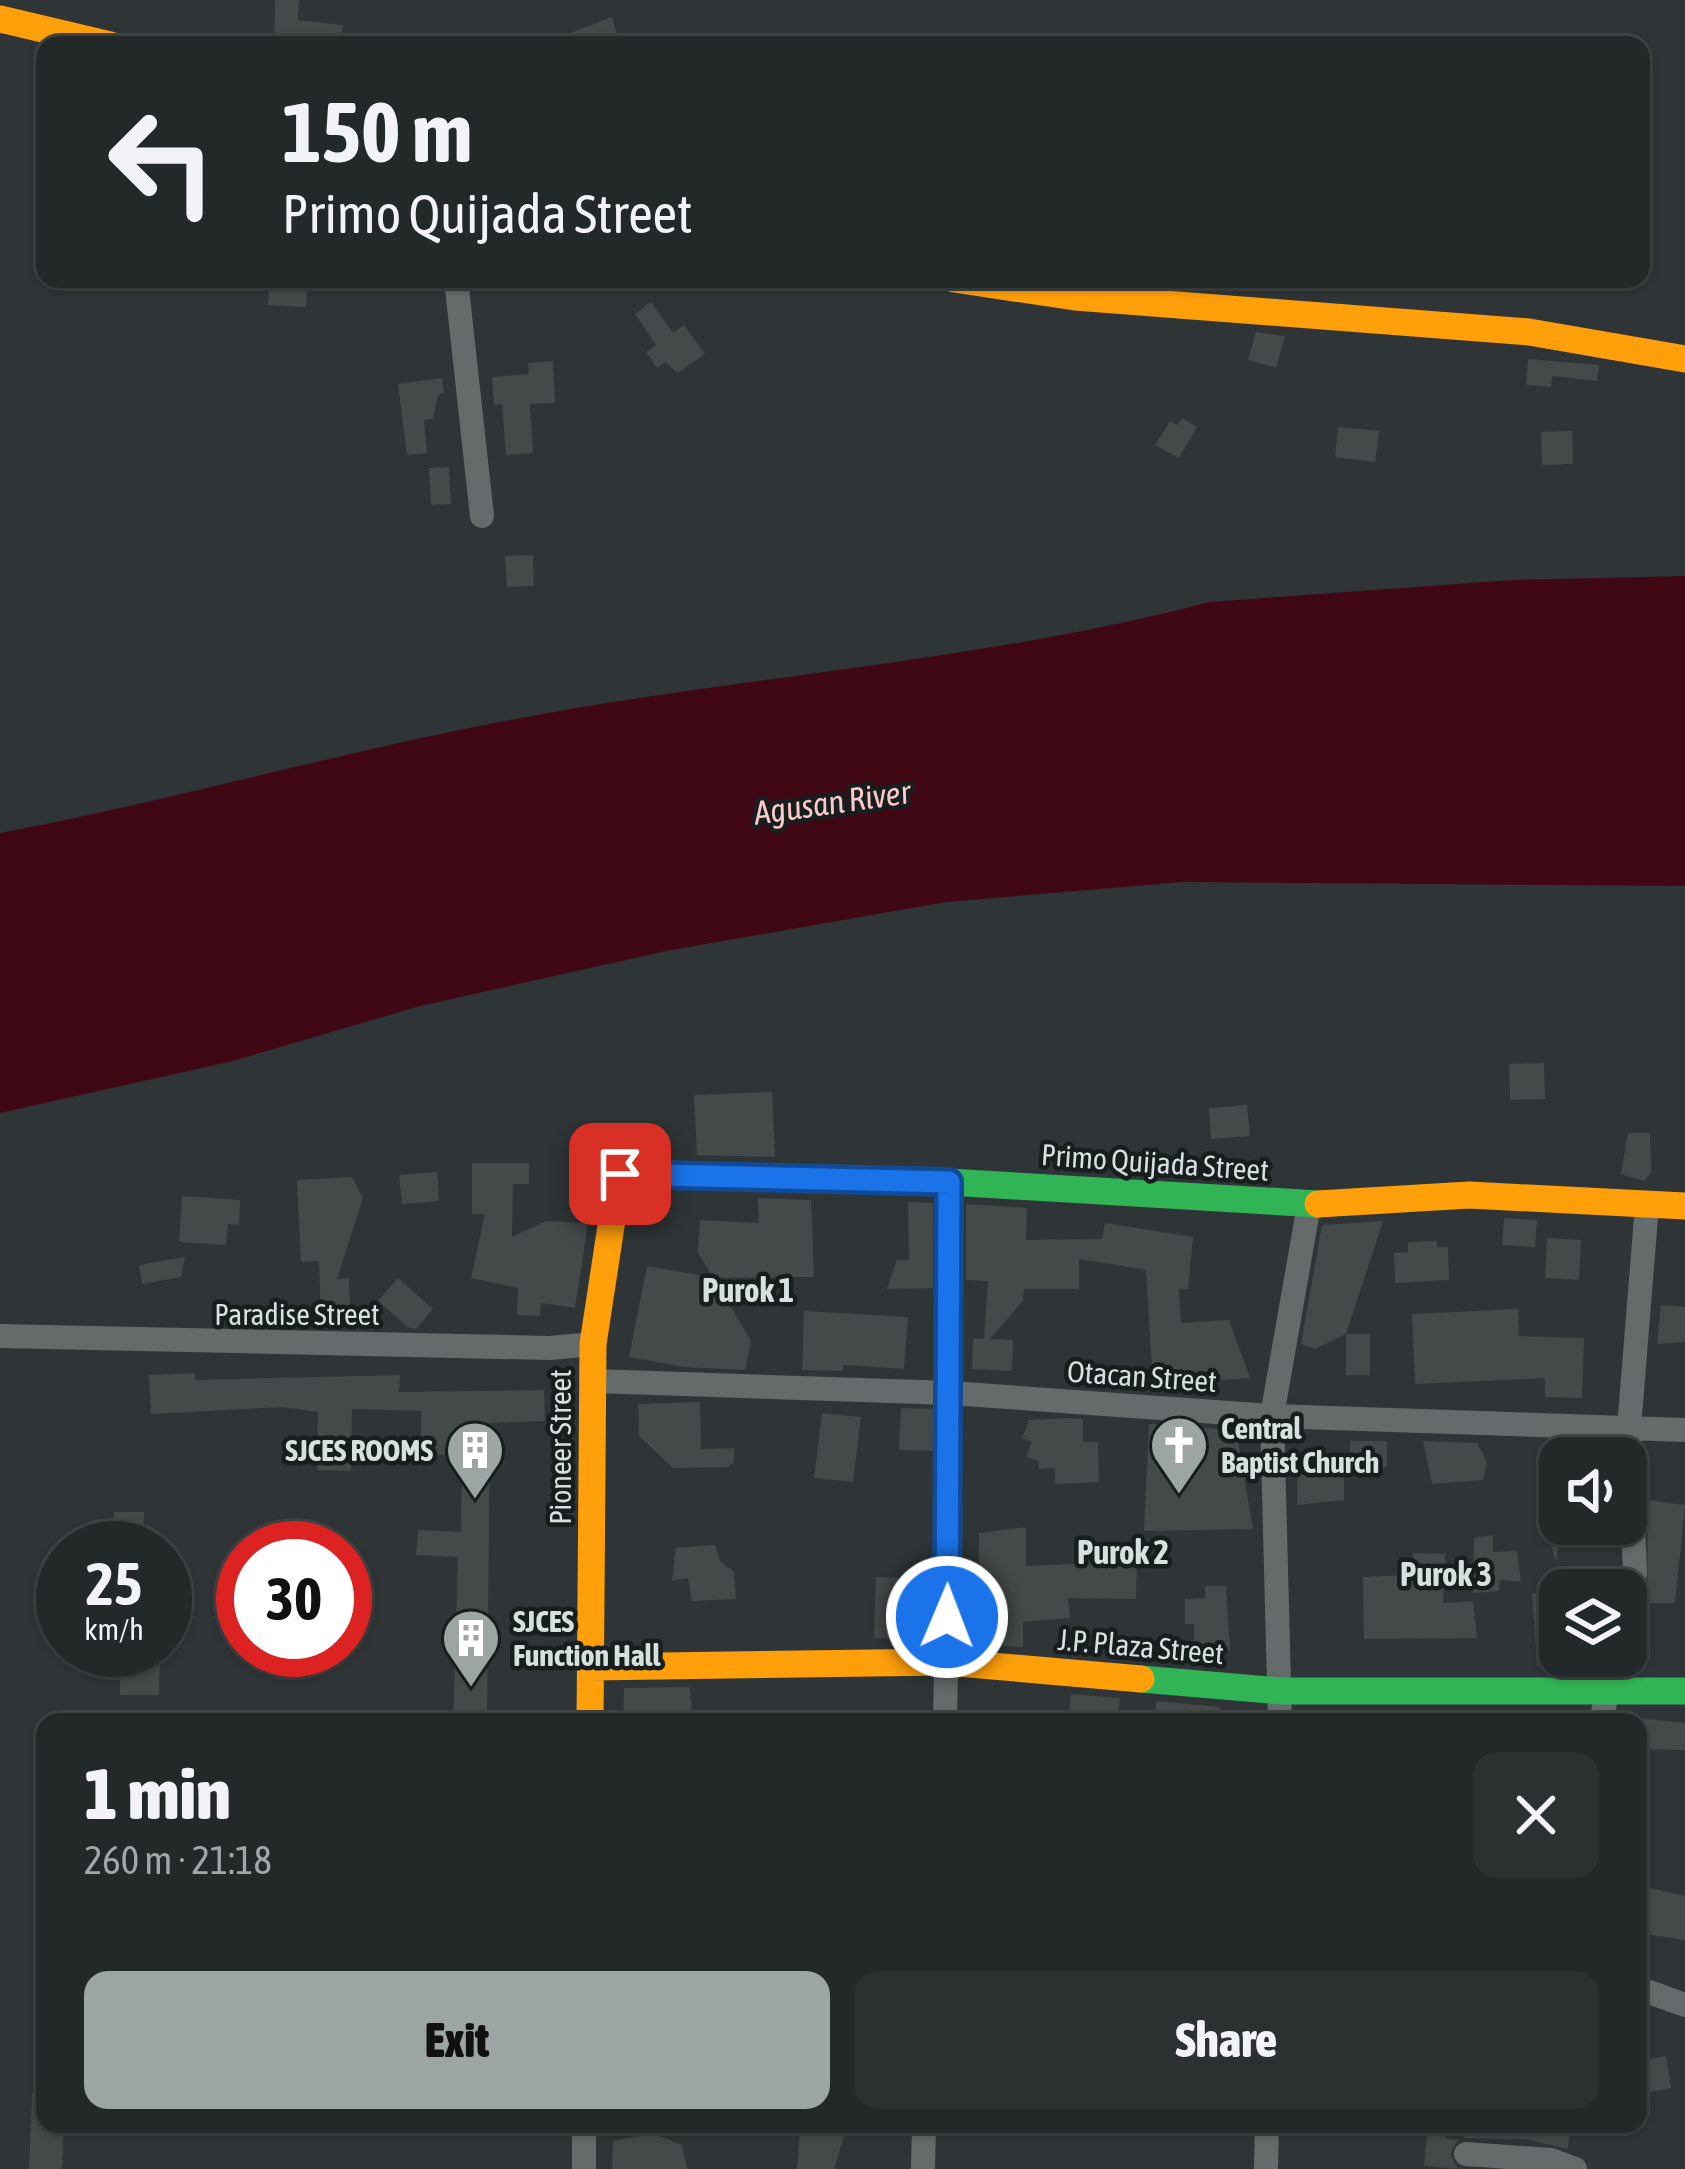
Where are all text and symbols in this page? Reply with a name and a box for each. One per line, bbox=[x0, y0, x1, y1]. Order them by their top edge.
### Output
icon: left bbox=[84, 84, 240, 240]
text: 150 m bbox=[282, 84, 472, 180]
text: Primo Quijada Street bbox=[282, 183, 693, 244]
water label: Agusan River bbox=[751, 772, 914, 832]
pin bbox=[569, 1123, 671, 1225]
street label: Primo Quijada Street bbox=[1040, 1137, 1270, 1187]
icon: arrive bbox=[587, 1141, 653, 1207]
district label: Purok 1 bbox=[702, 1271, 794, 1309]
street label: Paradise Street bbox=[214, 1297, 380, 1331]
street label: Otacan Street bbox=[1066, 1354, 1218, 1398]
street label: Pioneer Street bbox=[543, 1369, 577, 1525]
place label: Central Baptist Church bbox=[1221, 1411, 1379, 1479]
church icon: Central Baptist Church bbox=[1148, 1414, 1210, 1496]
building icon: SJCES ROOMS bbox=[444, 1419, 506, 1501]
place label: SJCES ROOMS bbox=[285, 1433, 433, 1467]
map controls bbox=[1539, 1437, 1647, 1677]
button: sound bbox=[1539, 1437, 1647, 1545]
speed limit sign: 30 bbox=[216, 1521, 372, 1677]
district label: Purok 2 bbox=[1077, 1533, 1169, 1571]
text: 25 bbox=[86, 1549, 142, 1618]
position arrow bbox=[884, 1554, 1010, 1680]
district label: Purok 3 bbox=[1400, 1555, 1492, 1593]
button: layers bbox=[1539, 1569, 1647, 1677]
place label: SJCES Function Hall bbox=[513, 1604, 662, 1672]
building icon: SJCES Function Hall bbox=[440, 1607, 502, 1689]
text: km/h bbox=[84, 1612, 144, 1646]
street label: J.P. Plaza Street bbox=[1057, 1622, 1225, 1670]
text: 1 min bbox=[84, 1752, 231, 1834]
button: close bbox=[1473, 1752, 1599, 1878]
text: 260 m · 21:18 bbox=[84, 1838, 272, 1882]
button: Exit bbox=[84, 1971, 830, 2109]
button: Share bbox=[854, 1971, 1599, 2109]

